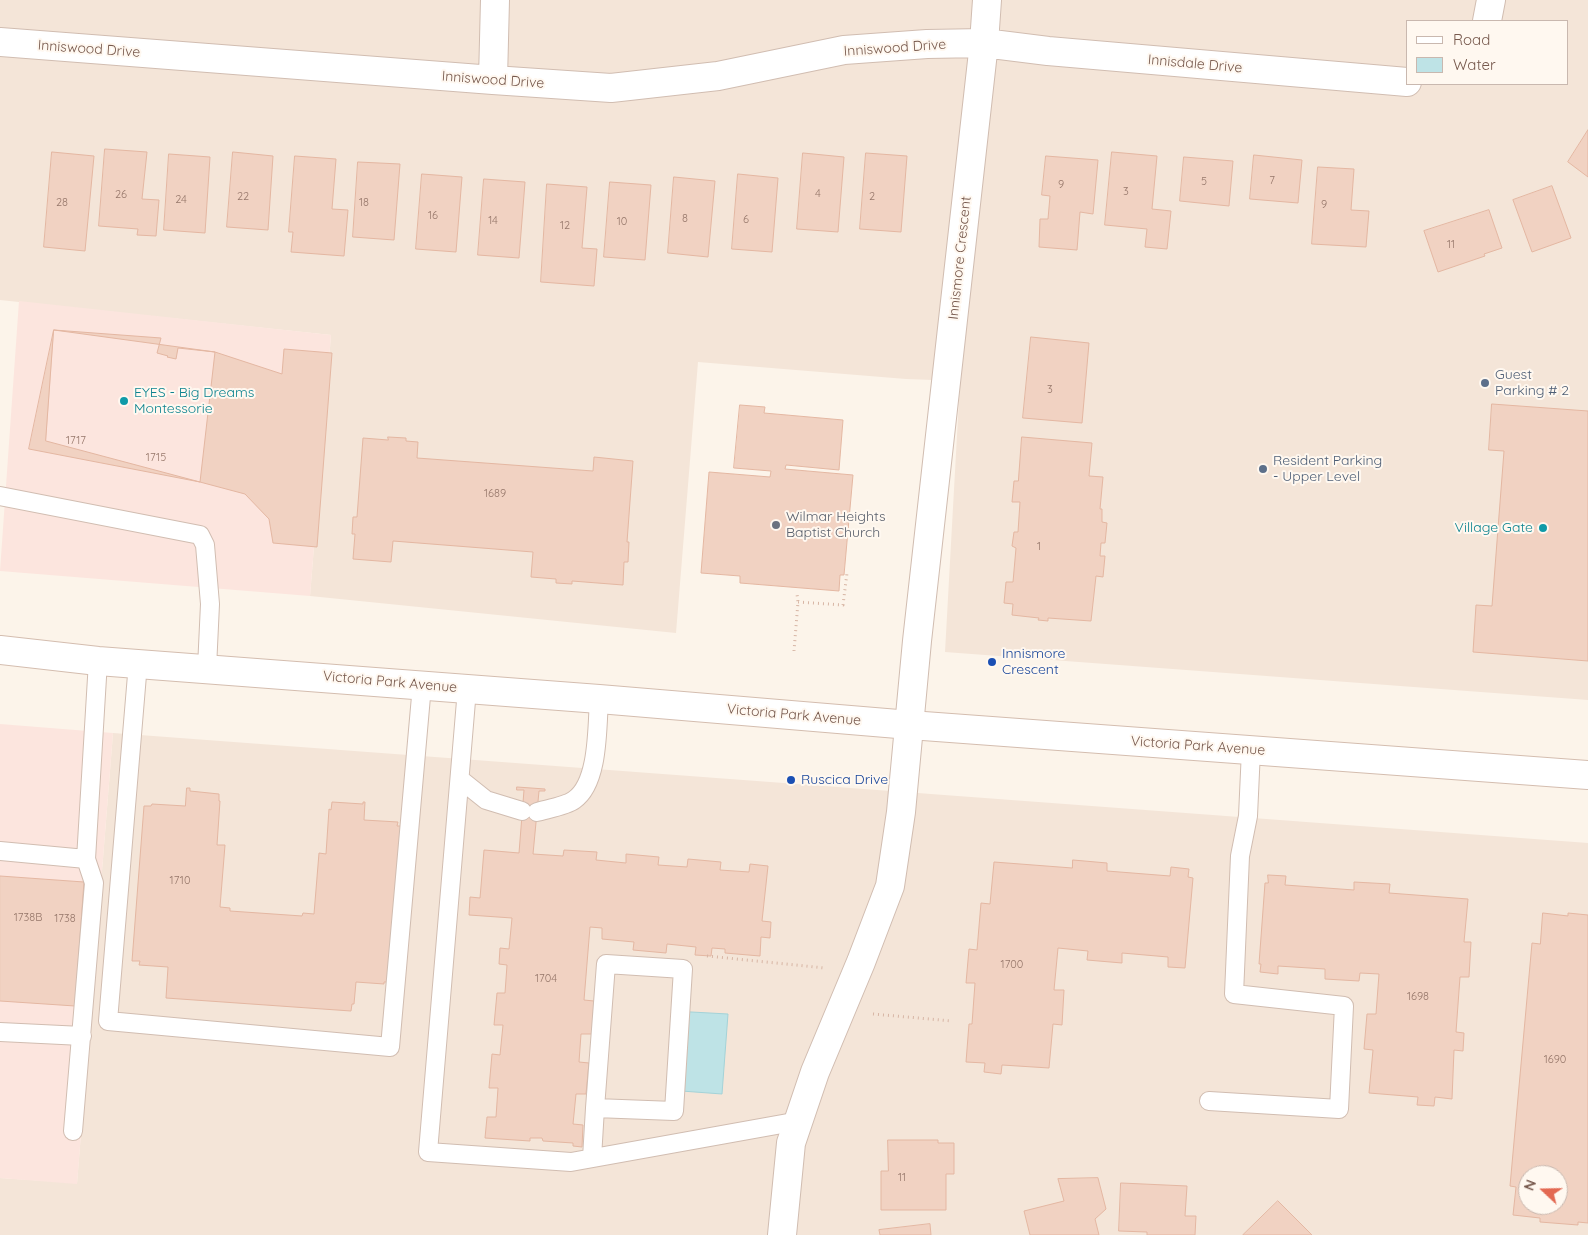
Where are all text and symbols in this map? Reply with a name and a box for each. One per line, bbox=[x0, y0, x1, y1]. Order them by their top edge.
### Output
legend bbox=[1406, 20, 1568, 85]
text: Road bbox=[1453, 30, 1490, 49]
street label: Inniswood Drive bbox=[843, 36, 947, 60]
street label: Inniswood Drive bbox=[37, 37, 141, 61]
street label: Innisdale Drive bbox=[1147, 52, 1243, 76]
text: Water bbox=[1453, 55, 1496, 74]
street label: Inniswood Drive bbox=[441, 68, 545, 92]
house number: 7 bbox=[1269, 174, 1275, 188]
house number: 5 bbox=[1201, 175, 1207, 189]
house number: 9 bbox=[1058, 178, 1064, 192]
house number: 3 bbox=[1123, 185, 1129, 199]
house number: 4 bbox=[815, 187, 821, 201]
house number: 26 bbox=[115, 188, 127, 202]
house number: 22 bbox=[237, 190, 249, 204]
house number: 2 bbox=[869, 190, 875, 204]
house number: 24 bbox=[175, 193, 187, 207]
street label: Innismore Crescent bbox=[945, 195, 975, 321]
house number: 28 bbox=[56, 196, 68, 210]
house number: 18 bbox=[359, 196, 369, 210]
house number: 9 bbox=[1321, 198, 1327, 212]
house number: 16 bbox=[428, 209, 438, 223]
house number: 8 bbox=[682, 212, 688, 226]
house number: 6 bbox=[743, 213, 749, 227]
house number: 14 bbox=[488, 214, 498, 228]
house number: 10 bbox=[617, 215, 627, 229]
house number: 12 bbox=[560, 219, 570, 233]
house number: 11 bbox=[1447, 238, 1455, 252]
place label: Guest Parking # 2 bbox=[1495, 367, 1569, 400]
marker: Guest Parking # 2 bbox=[1479, 377, 1491, 389]
house number: 3 bbox=[1047, 383, 1053, 397]
place label: EYES - Big Dreams Montessorie bbox=[134, 385, 254, 418]
marker: EYES - Big Dreams Montessorie bbox=[118, 395, 130, 407]
house number: 1717 bbox=[66, 434, 86, 448]
house number: 1715 bbox=[146, 451, 166, 465]
place label: Resident Parking - Upper Level bbox=[1273, 453, 1382, 486]
marker: Resident Parking - Upper Level bbox=[1257, 463, 1269, 475]
house number: 1689 bbox=[484, 487, 506, 501]
place label: Wilmar Heights Baptist Church bbox=[786, 509, 885, 542]
marker: Wilmar Heights Baptist Church bbox=[770, 519, 782, 531]
place label: Village Gate bbox=[1455, 520, 1533, 536]
marker: Village Gate bbox=[1537, 522, 1549, 534]
house number: 1 bbox=[1037, 540, 1041, 554]
place label: Innismore Crescent bbox=[1002, 646, 1065, 679]
marker: Innismore Crescent bbox=[986, 656, 998, 668]
street label: Victoria Park Avenue bbox=[322, 668, 458, 696]
street label: Victoria Park Avenue bbox=[726, 701, 862, 729]
street label: Victoria Park Avenue bbox=[1130, 733, 1266, 759]
place label: Ruscica Drive bbox=[801, 772, 888, 788]
marker: Ruscica Drive bbox=[785, 774, 797, 786]
house number: 1710 bbox=[170, 874, 190, 888]
house number: 1738B bbox=[14, 911, 42, 925]
house number: 1738 bbox=[54, 912, 76, 926]
house number: 1700 bbox=[1001, 958, 1023, 972]
house number: 1704 bbox=[535, 972, 557, 986]
house number: 1698 bbox=[1407, 990, 1429, 1004]
house number: 1690 bbox=[1544, 1053, 1566, 1067]
north arrow bbox=[1518, 1165, 1568, 1215]
house number: 11 bbox=[898, 1171, 906, 1185]
text: N bbox=[1520, 1177, 1540, 1193]

